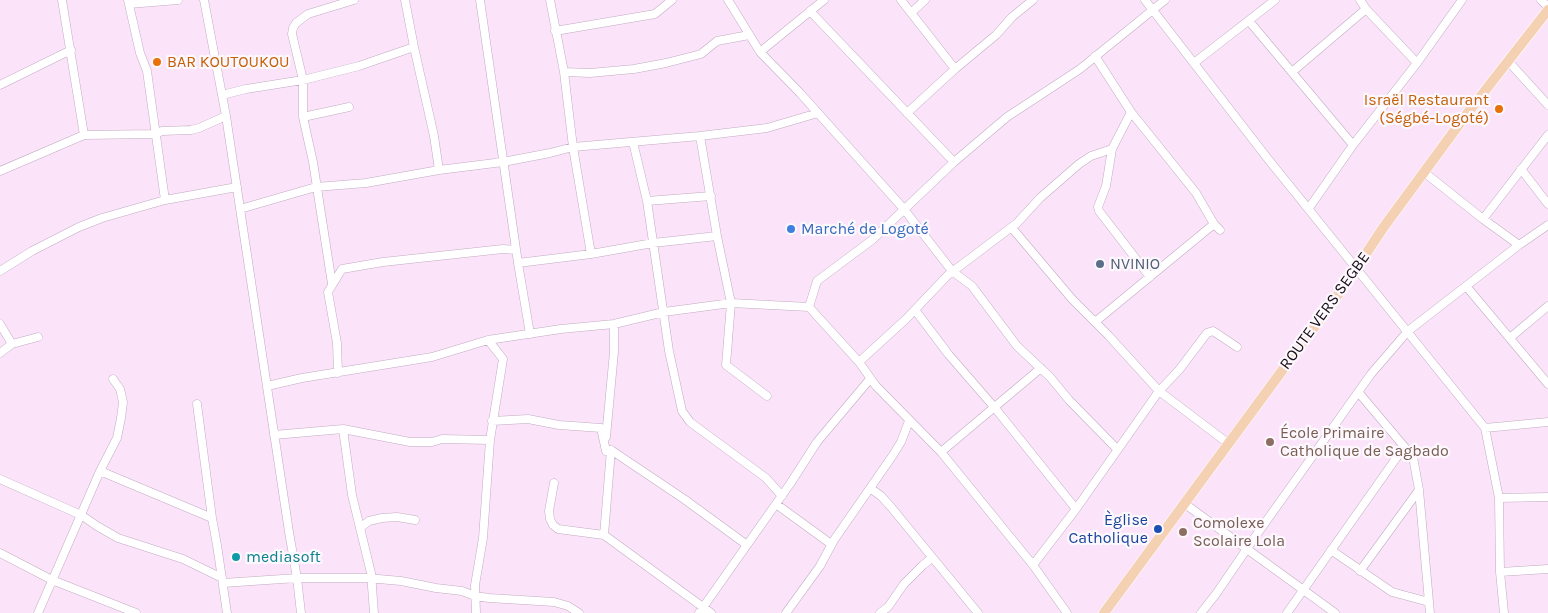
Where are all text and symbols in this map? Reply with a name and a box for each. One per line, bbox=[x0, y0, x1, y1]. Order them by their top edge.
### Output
place label: BAR KOUTOUKOU bbox=[167, 52, 290, 72]
marker: BAR KOUTOUKOU bbox=[151, 56, 163, 68]
place label: Israël Restaurant (Ségbé-Logoté) bbox=[1364, 90, 1489, 128]
marker: Israël Restaurant (Ségbé-Logoté) bbox=[1493, 103, 1505, 115]
place label: Marché de Logoté bbox=[801, 219, 929, 239]
marker: Marché de Logoté bbox=[785, 223, 797, 235]
street label: ROUTE VERS SEGBE bbox=[1276, 249, 1374, 373]
place label: NVINIO bbox=[1110, 254, 1160, 274]
marker: NVINIO bbox=[1094, 258, 1106, 270]
place label: École Primaire Catholique de Sagbado bbox=[1280, 423, 1449, 461]
marker: École Primaire Catholique de Sagbado bbox=[1264, 436, 1276, 448]
place label: Èglise Catholique bbox=[1068, 510, 1148, 548]
place label: Comolexe Scolaire Lola bbox=[1193, 513, 1285, 551]
marker: Èglise Catholique bbox=[1152, 523, 1164, 535]
marker: Comolexe Scolaire Lola bbox=[1177, 526, 1189, 538]
place label: mediasoft bbox=[246, 547, 321, 567]
marker: mediasoft bbox=[230, 551, 242, 563]

